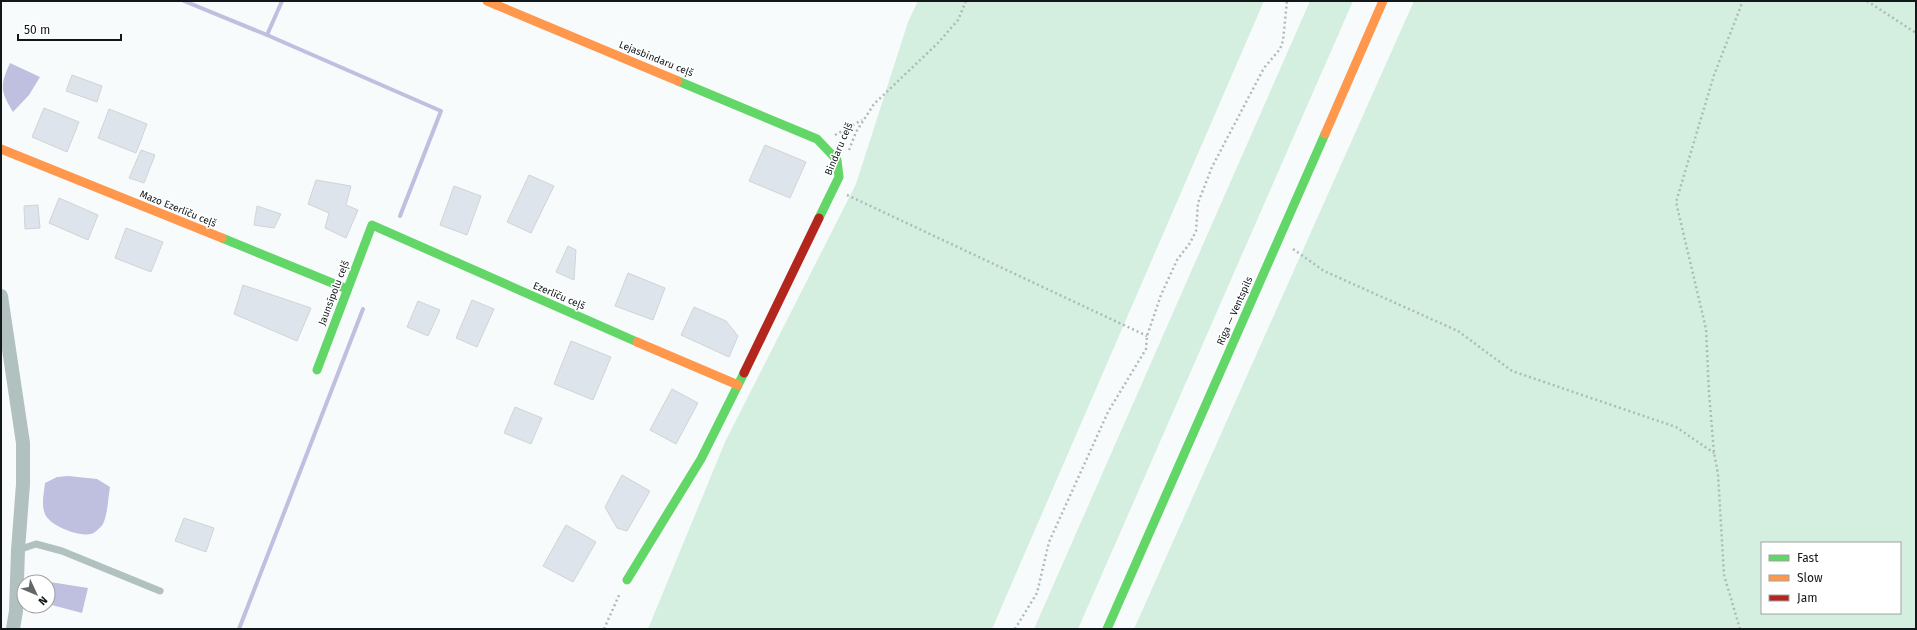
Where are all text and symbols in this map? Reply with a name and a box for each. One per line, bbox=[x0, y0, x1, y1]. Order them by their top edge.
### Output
scale bar bbox=[18, 16, 121, 42]
text: 50 m bbox=[24, 23, 50, 37]
street label: Lejasbindaru ceļš bbox=[617, 39, 695, 79]
street label: Bindaru ceļš bbox=[823, 121, 856, 177]
street label: Mazo Ezerlīču ceļš bbox=[138, 188, 218, 230]
street label: Jaunsīpolu ceļš bbox=[316, 259, 352, 327]
street label: Rīga — Ventspils bbox=[1215, 275, 1256, 347]
street label: Ezerlīču ceļš bbox=[531, 280, 587, 312]
legend bbox=[1761, 542, 1901, 614]
text: Fast bbox=[1797, 551, 1819, 565]
text: Slow bbox=[1797, 571, 1823, 585]
north arrow bbox=[16, 574, 56, 614]
text: Jam bbox=[1797, 591, 1817, 605]
text: N bbox=[36, 593, 50, 608]

